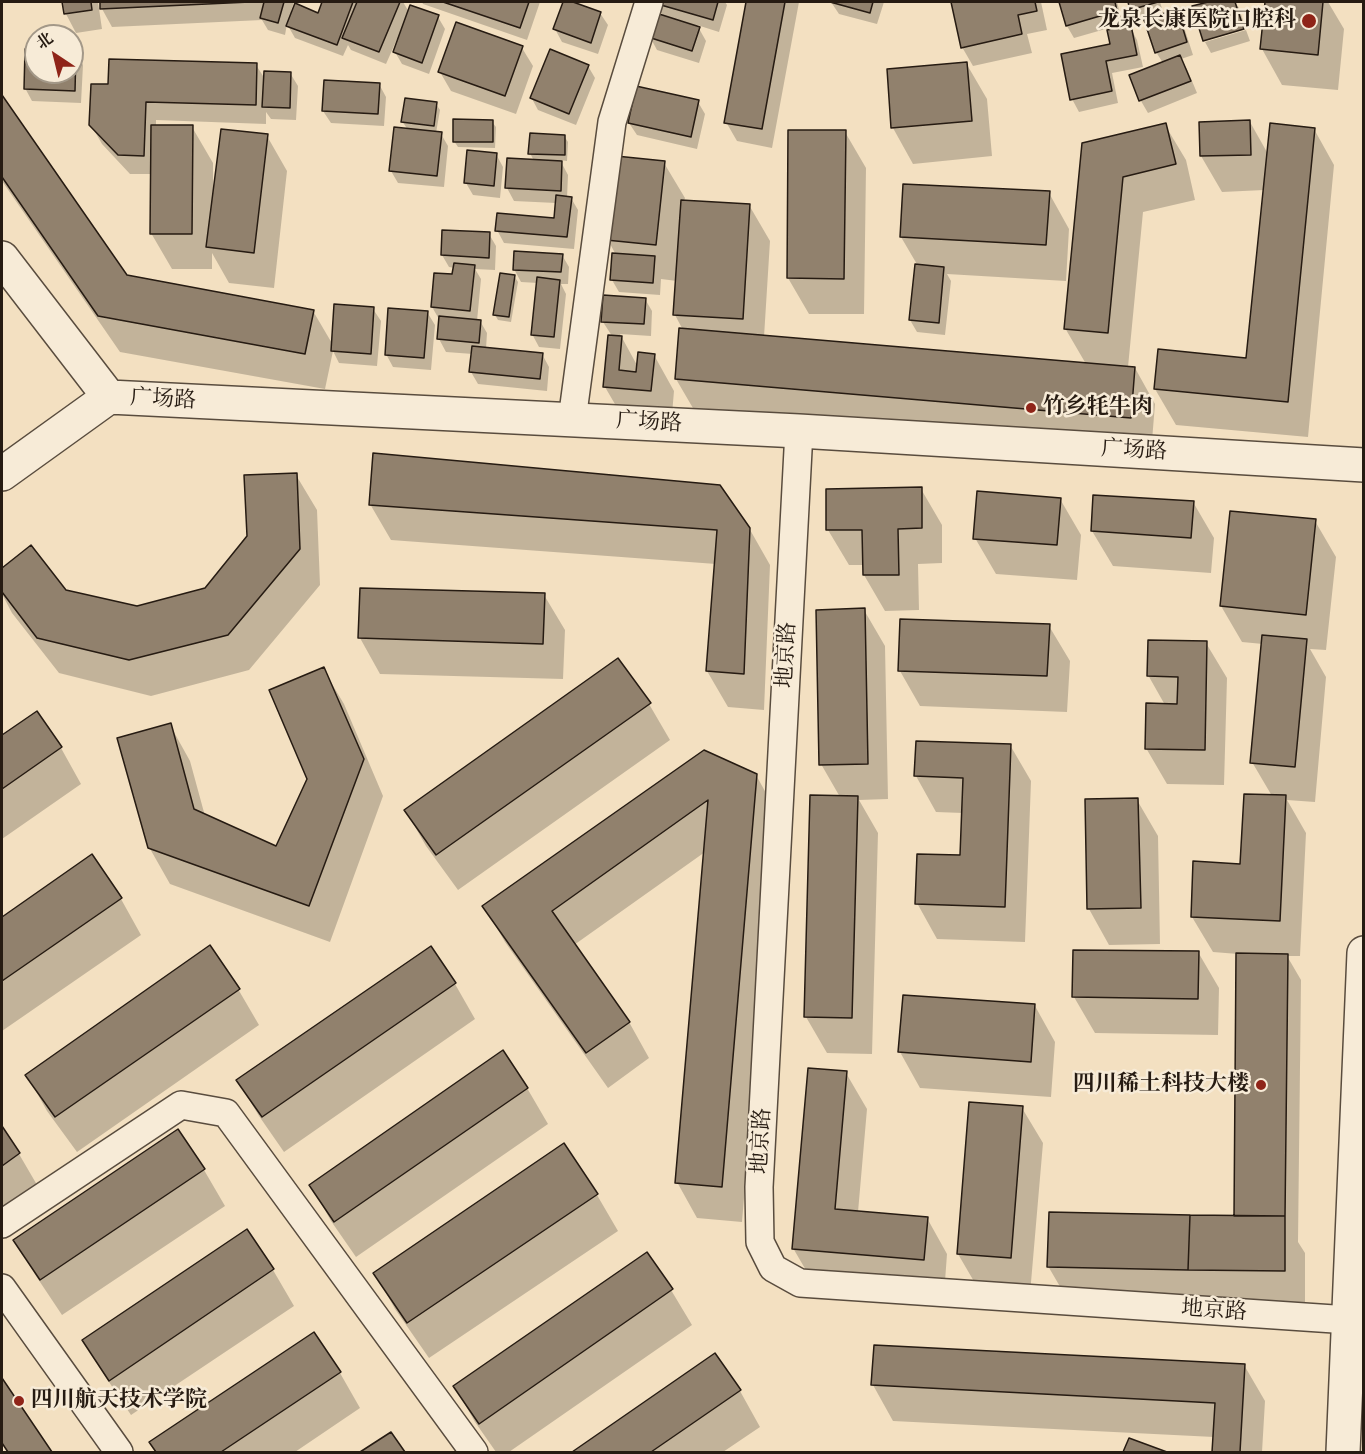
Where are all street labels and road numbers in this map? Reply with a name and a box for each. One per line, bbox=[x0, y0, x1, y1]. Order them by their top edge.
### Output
street label: 广场路 bbox=[129, 385, 197, 415]
street label: 广场路 bbox=[615, 408, 683, 438]
street label: 广场路 bbox=[1100, 436, 1168, 466]
street label: 地京路 bbox=[772, 621, 802, 689]
street label: 地京路 bbox=[747, 1107, 777, 1175]
street label: 地京路 bbox=[1180, 1296, 1248, 1326]

